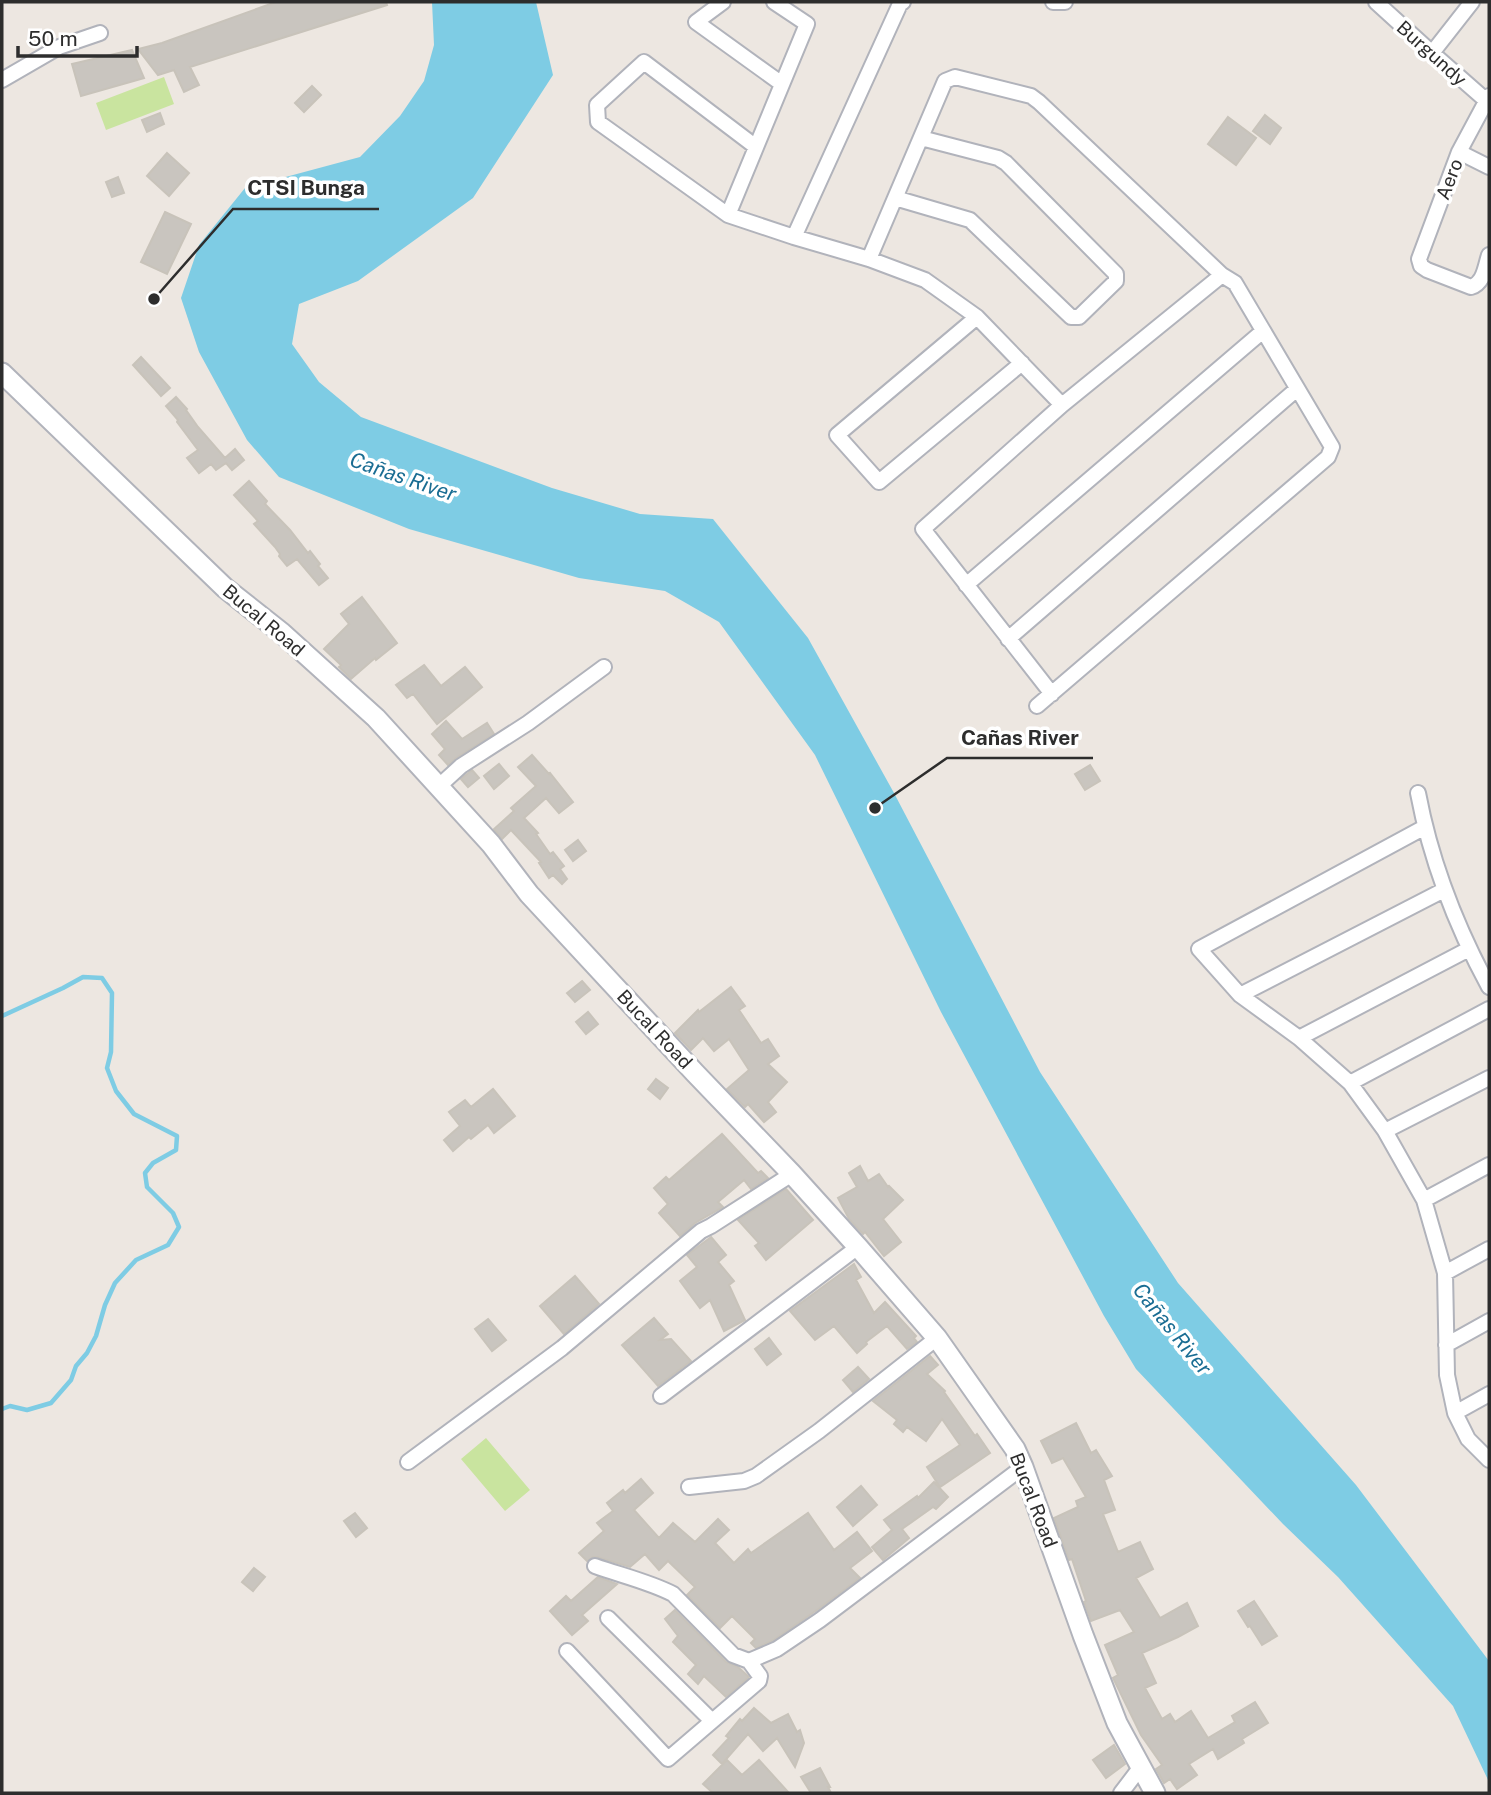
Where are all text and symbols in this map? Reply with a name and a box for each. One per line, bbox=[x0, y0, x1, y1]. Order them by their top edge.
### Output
scale bar bbox=[18, 14, 136, 58]
street label: Burgundy bbox=[1393, 16, 1471, 90]
text: 50 m bbox=[28, 26, 78, 51]
street label: Aero bbox=[1431, 155, 1467, 203]
callout: CTSI Bunga bbox=[233, 167, 379, 209]
text: CTSI Bunga bbox=[247, 175, 365, 200]
water label: Cañas River bbox=[347, 447, 461, 507]
street label: Bucal Road bbox=[219, 579, 309, 661]
callout: Cañas River bbox=[947, 716, 1093, 758]
text: Cañas River bbox=[961, 725, 1079, 750]
street label: Bucal Road bbox=[613, 985, 697, 1073]
water label: Cañas River bbox=[1128, 1278, 1218, 1380]
street label: Bucal Road bbox=[1006, 1449, 1062, 1551]

